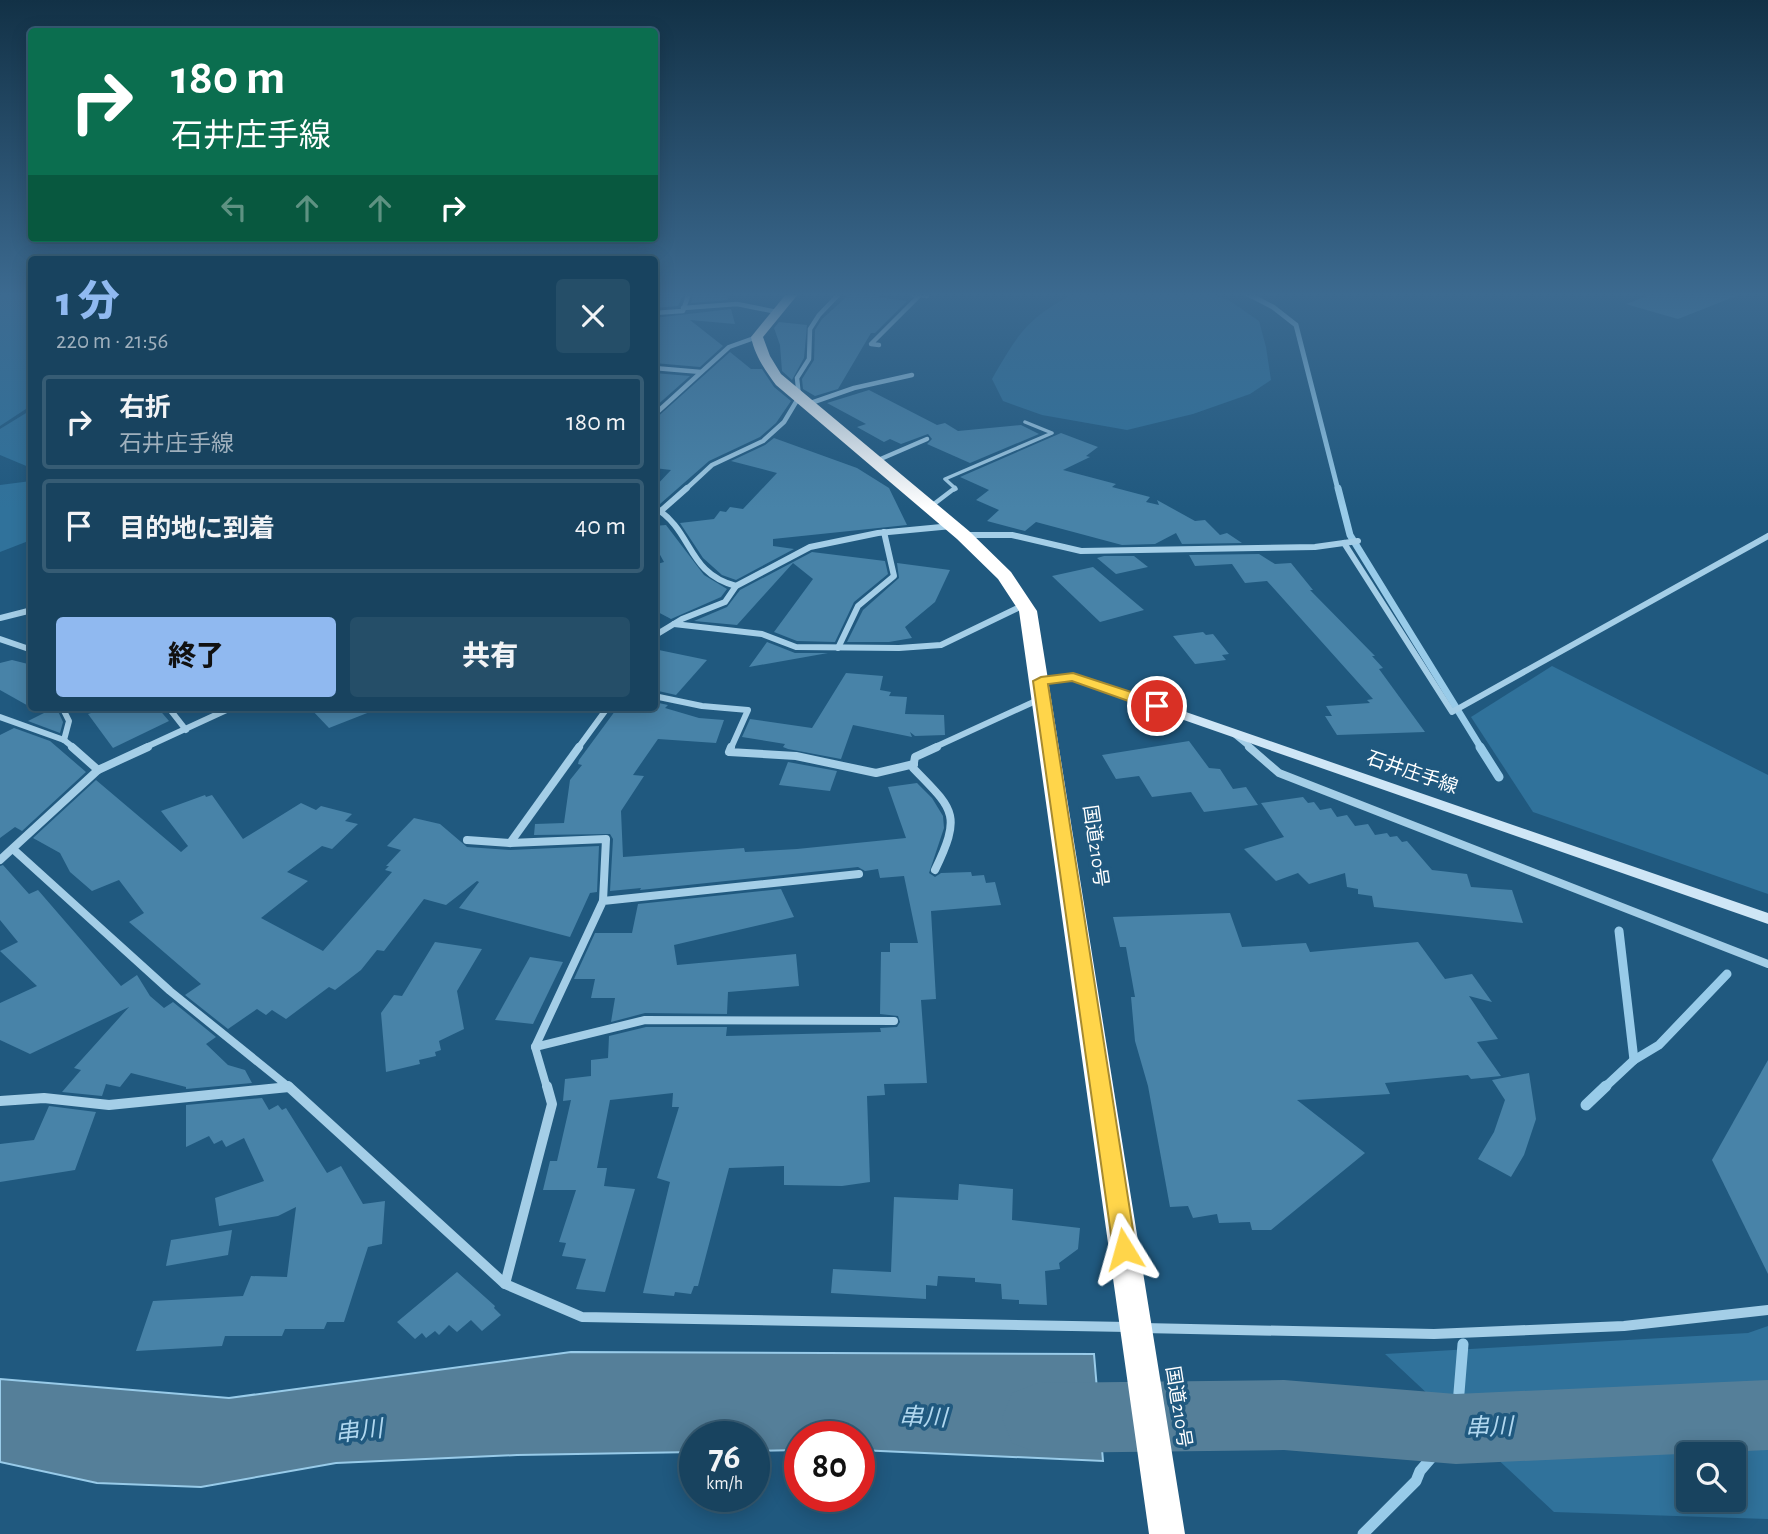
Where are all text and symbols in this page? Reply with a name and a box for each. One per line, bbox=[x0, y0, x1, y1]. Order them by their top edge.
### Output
text: 180 m bbox=[171, 54, 285, 103]
icon: right bbox=[56, 56, 147, 147]
text: 石井庄手線 bbox=[171, 120, 331, 152]
icon: left bbox=[215, 189, 253, 227]
icon: ahead bbox=[288, 189, 326, 227]
icon: ahead bbox=[361, 189, 399, 227]
icon: right bbox=[434, 189, 472, 227]
button: close bbox=[556, 279, 630, 353]
text: 1 分 bbox=[56, 281, 120, 323]
text: 220 m · 21:56 bbox=[56, 330, 168, 353]
text: 右折 bbox=[119, 395, 171, 421]
icon: right bbox=[60, 403, 98, 441]
text: 180 m bbox=[566, 409, 626, 435]
text: 石井庄手線 bbox=[119, 433, 234, 456]
icon: arrive bbox=[60, 507, 98, 545]
text: 40 m bbox=[575, 513, 626, 539]
text: 目的地に到着 bbox=[119, 516, 275, 542]
button: 終了 bbox=[56, 617, 336, 697]
button: 共有 bbox=[350, 617, 630, 697]
pin bbox=[1127, 676, 1187, 736]
icon: arrive bbox=[1138, 687, 1176, 725]
street label: 石井庄手線 bbox=[1364, 747, 1461, 797]
street label: 国道210号 bbox=[1080, 804, 1111, 888]
position arrow bbox=[1087, 1212, 1161, 1286]
street label: 国道210号 bbox=[1162, 1365, 1195, 1449]
water label: 串川 bbox=[899, 1403, 950, 1431]
water label: 串川 bbox=[1465, 1413, 1516, 1441]
water label: 串川 bbox=[333, 1415, 387, 1447]
speed limit sign: 80 bbox=[784, 1421, 875, 1512]
text: 76 bbox=[708, 1440, 741, 1475]
map controls bbox=[1676, 1442, 1746, 1512]
button: search bbox=[1676, 1442, 1746, 1512]
text: km/h bbox=[706, 1475, 743, 1493]

